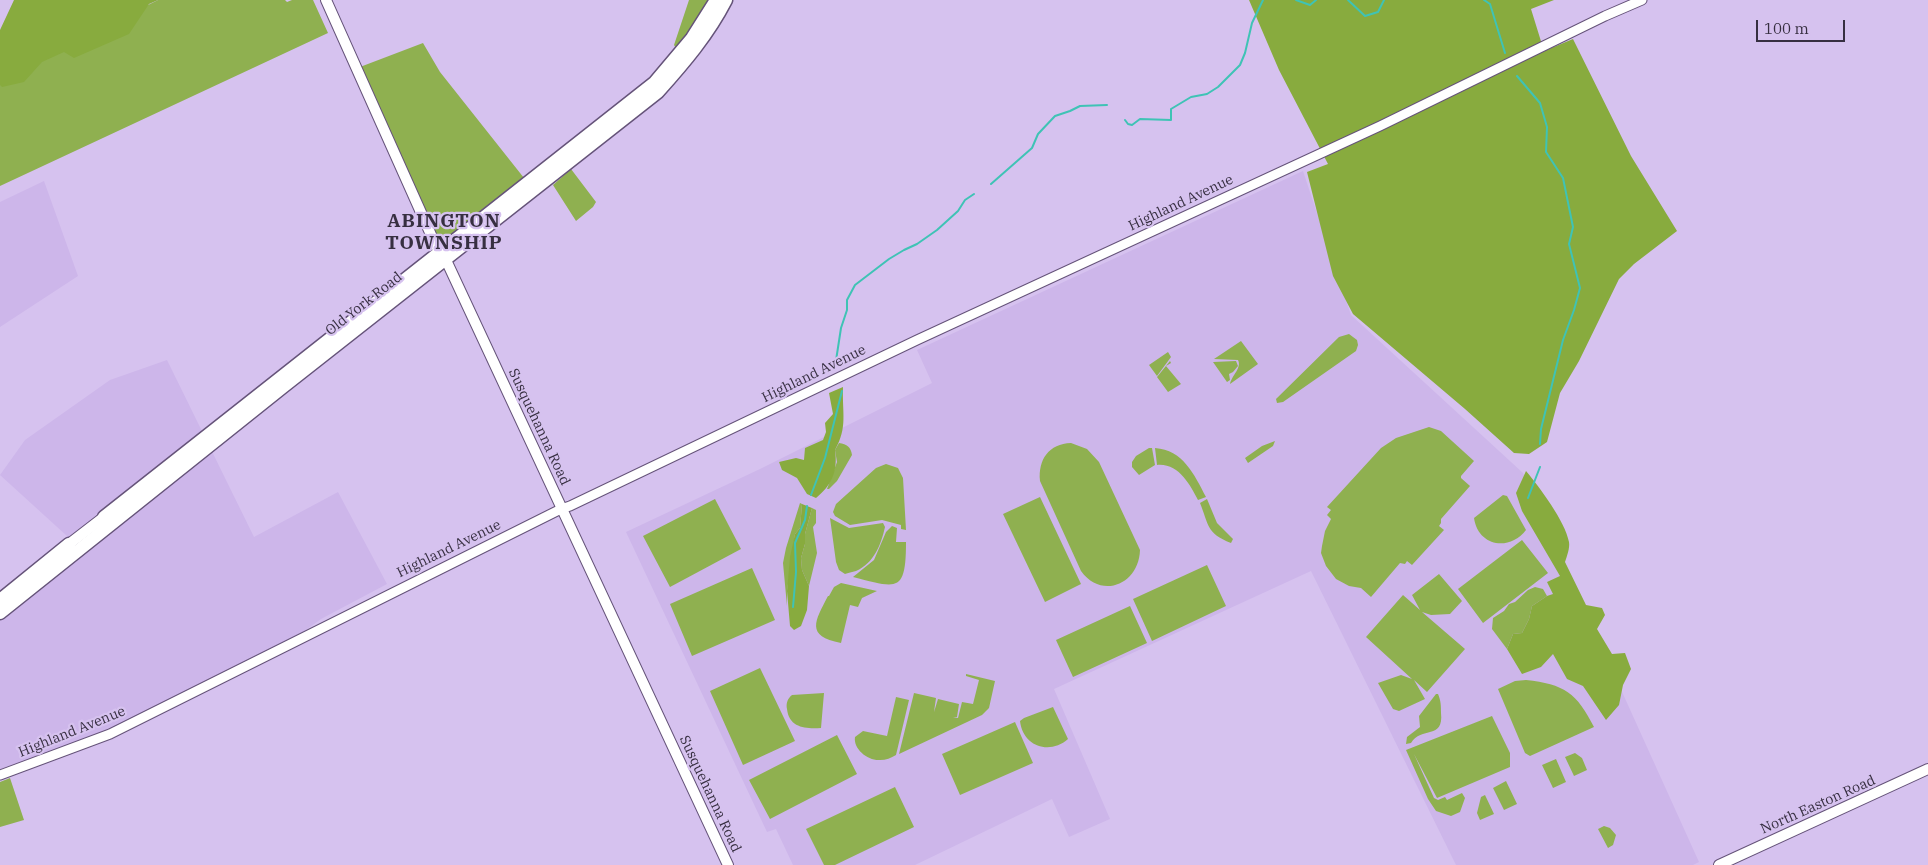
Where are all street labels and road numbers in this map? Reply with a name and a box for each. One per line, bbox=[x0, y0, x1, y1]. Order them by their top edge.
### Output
street label: Highland Avenue bbox=[1126, 171, 1236, 235]
street label: Old York Road bbox=[322, 269, 406, 339]
street label: Highland Avenue bbox=[759, 342, 869, 406]
street label: Susquehanna Road bbox=[505, 366, 573, 488]
street label: Highland Avenue bbox=[394, 517, 504, 581]
street label: Highland Avenue bbox=[16, 703, 128, 761]
street label: Susquehanna Road bbox=[676, 733, 744, 855]
street label: North Easton Road bbox=[1758, 772, 1878, 838]

